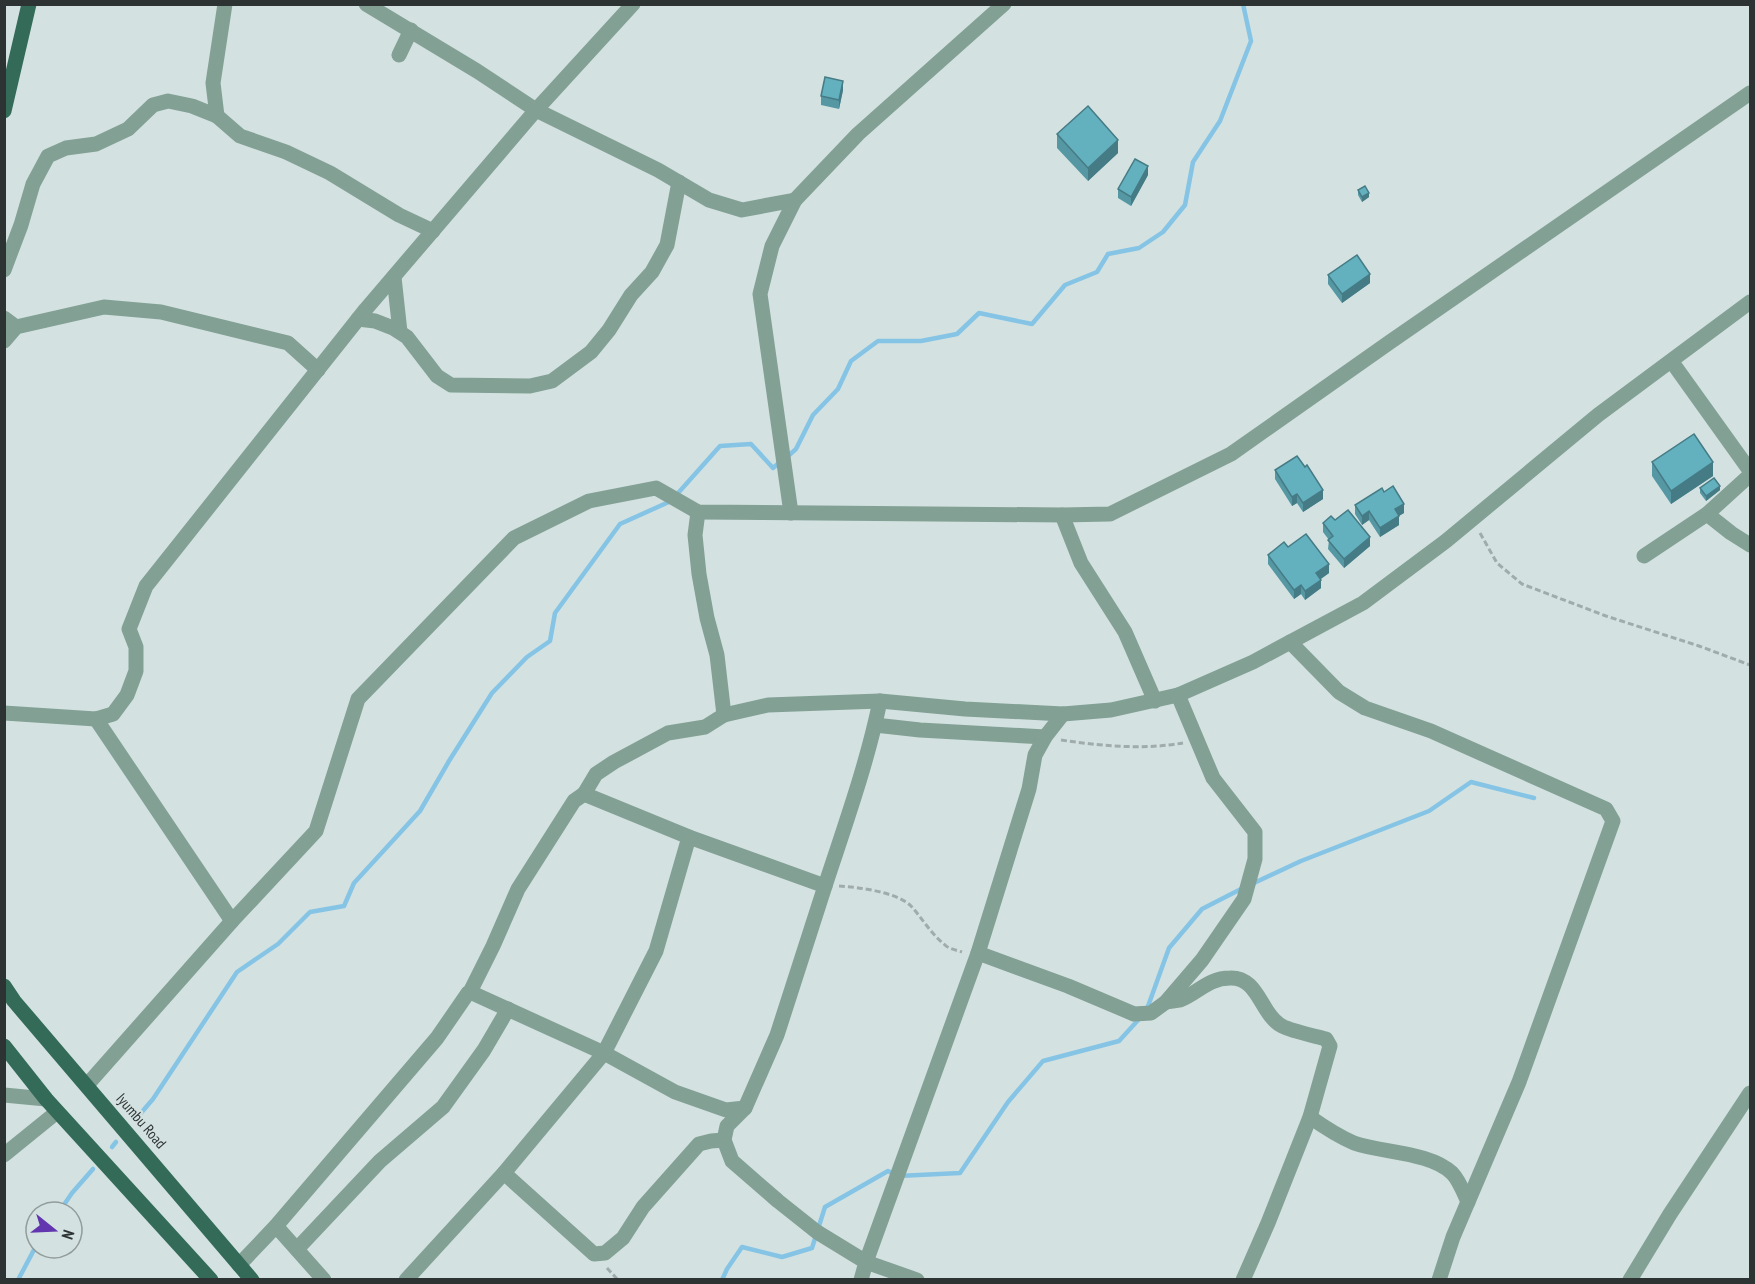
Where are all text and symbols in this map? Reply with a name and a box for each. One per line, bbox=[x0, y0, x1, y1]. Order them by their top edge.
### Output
street label: Iyumbu Road bbox=[112, 1089, 171, 1152]
north arrow bbox=[24, 1200, 84, 1260]
text: N bbox=[57, 1227, 79, 1242]

